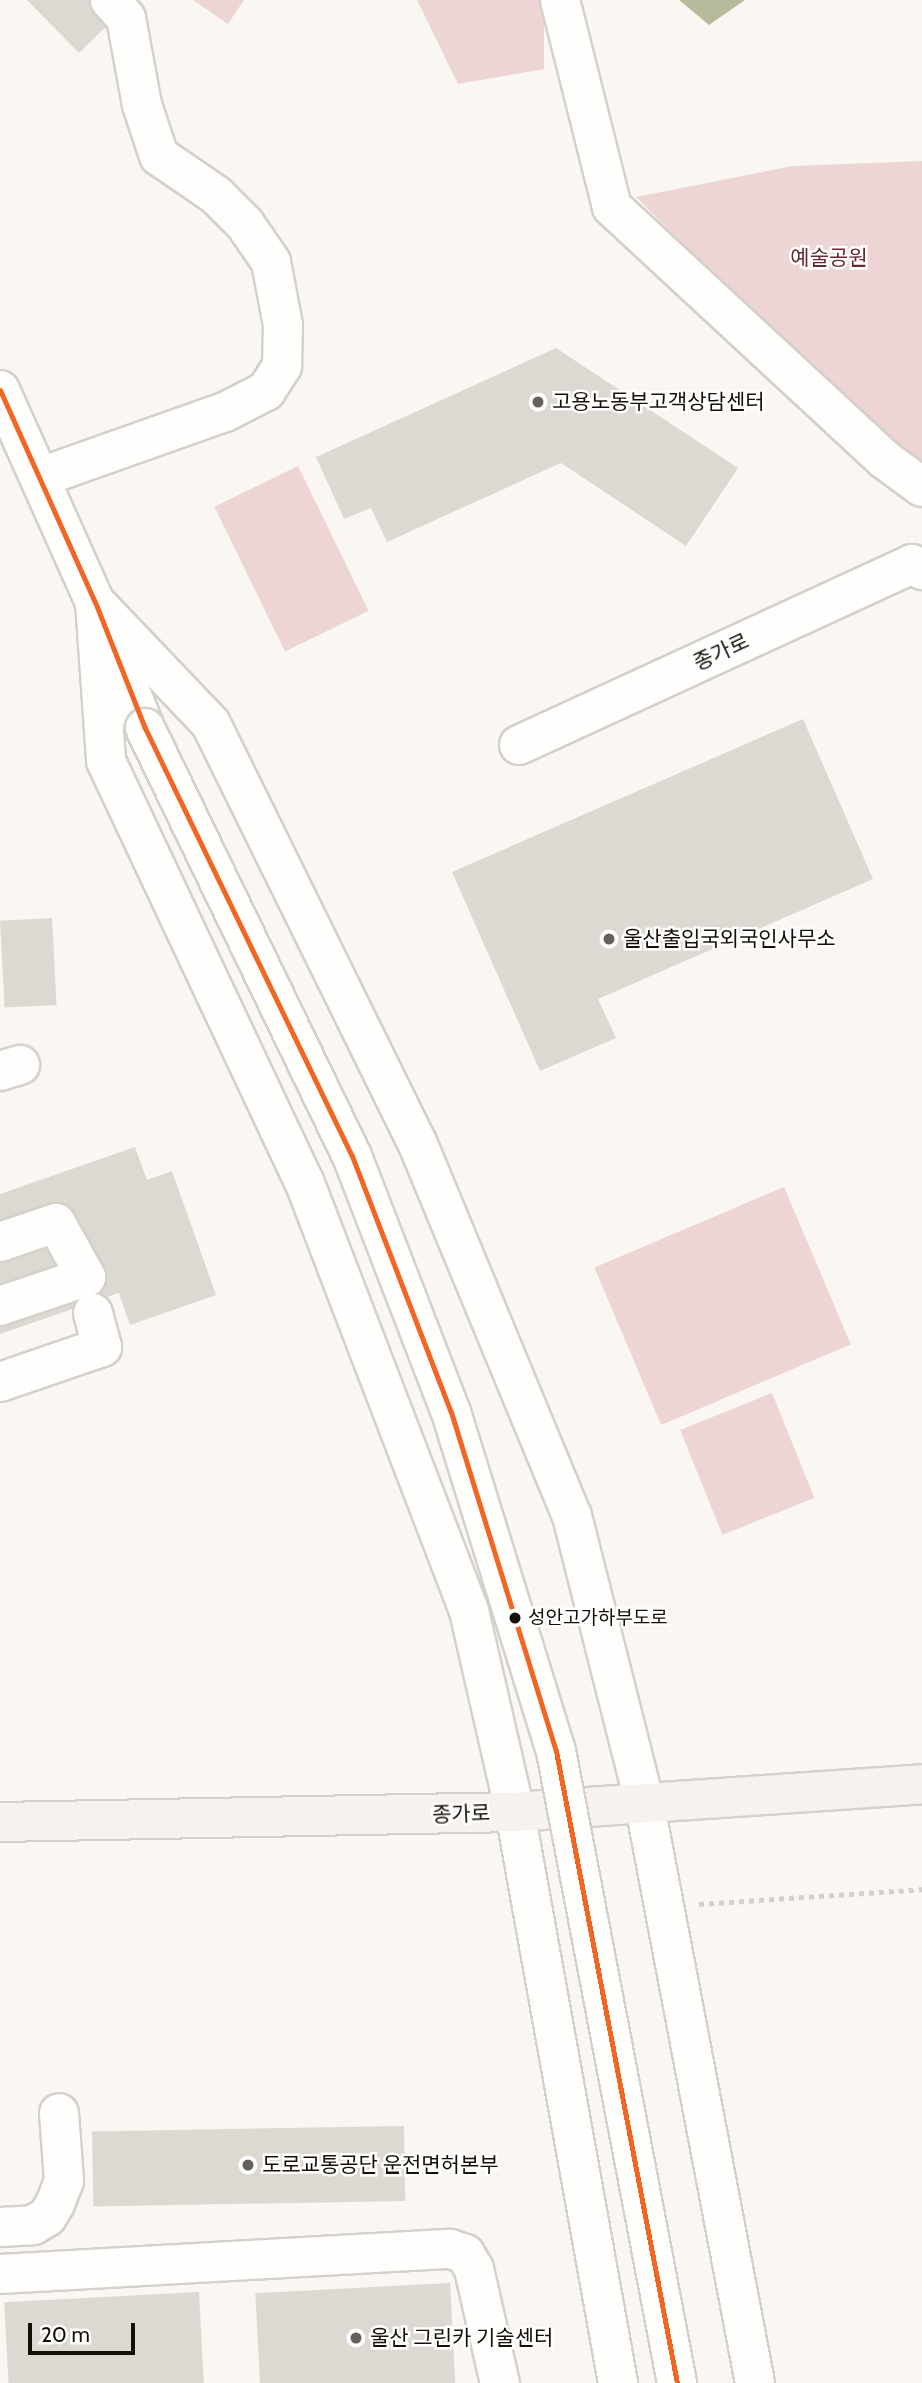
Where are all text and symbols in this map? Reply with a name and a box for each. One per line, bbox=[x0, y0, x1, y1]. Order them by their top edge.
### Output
park label: 예술공원 bbox=[790, 245, 868, 271]
place label: 고용노동부고객상담센터 bbox=[552, 389, 765, 415]
marker: 고용노동부고객상담센터 bbox=[530, 394, 546, 410]
street label: 종가로 bbox=[689, 628, 753, 676]
place label: 울산출입국외국인사무소 bbox=[623, 926, 836, 952]
marker: 울산출입국외국인사무소 bbox=[601, 931, 617, 947]
place label: 성안고가하부도로 bbox=[528, 1607, 668, 1629]
marker: 성안고가하부도로 bbox=[508, 1611, 522, 1625]
street label: 종가로 bbox=[432, 1800, 490, 1828]
place label: 도로교통공단 운전면허본부 bbox=[262, 2152, 499, 2178]
marker: 도로교통공단 운전면허본부 bbox=[240, 2157, 256, 2173]
scale bar bbox=[32, 2310, 138, 2354]
text: 20 m bbox=[41, 2322, 90, 2347]
place label: 울산 그린카 기술센터 bbox=[370, 2325, 553, 2351]
marker: 울산 그린카 기술센터 bbox=[348, 2330, 364, 2346]

